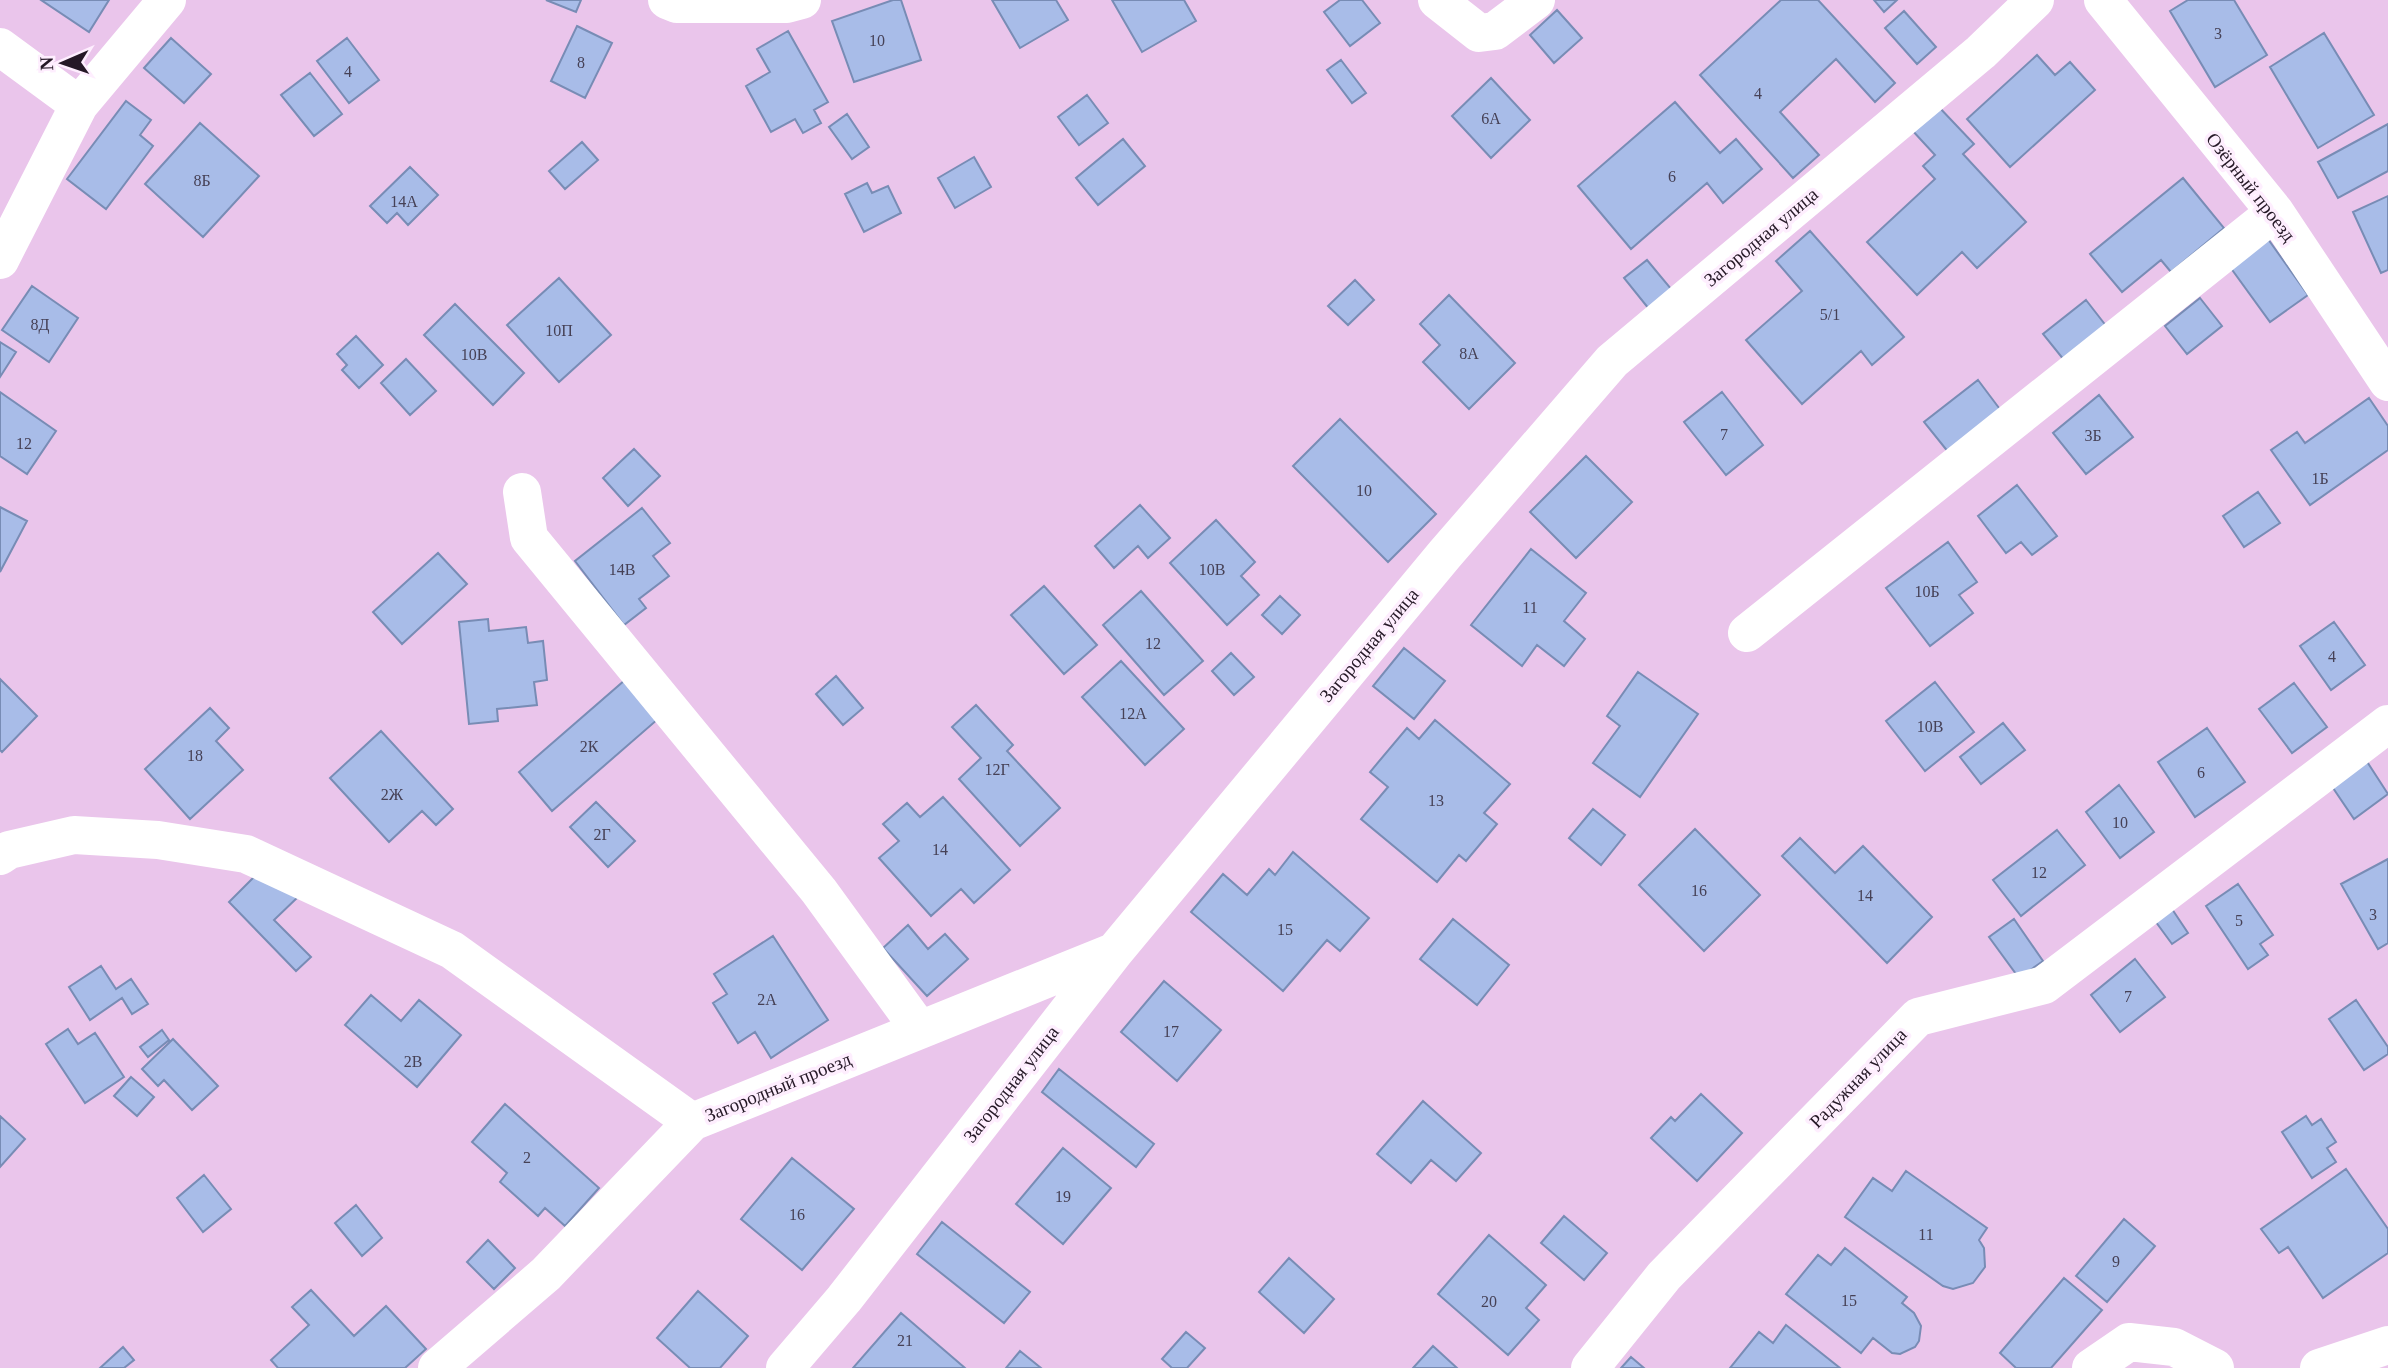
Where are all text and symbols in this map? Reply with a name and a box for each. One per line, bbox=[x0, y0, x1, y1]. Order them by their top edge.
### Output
house number: 3 bbox=[2214, 25, 2222, 42]
north arrow bbox=[28, 28, 98, 98]
house number: 10 bbox=[869, 32, 885, 49]
house number: 8 bbox=[577, 54, 585, 71]
text: N bbox=[36, 56, 57, 71]
house number: 4 bbox=[344, 63, 352, 80]
house number: 4 bbox=[1754, 85, 1762, 102]
house number: 6А bbox=[1481, 110, 1501, 127]
street label: Озёрный проезд bbox=[2202, 129, 2300, 246]
house number: 6 bbox=[1668, 168, 1676, 185]
house number: 8Б bbox=[193, 172, 211, 189]
street label: Загородная улица bbox=[1700, 183, 1823, 291]
house number: 14А bbox=[390, 193, 418, 210]
house number: 5/1 bbox=[1820, 306, 1840, 323]
house number: 8Д bbox=[31, 316, 50, 334]
house number: 10П bbox=[545, 322, 573, 339]
house number: 8А bbox=[1459, 345, 1479, 362]
house number: 10В bbox=[461, 346, 487, 363]
house number: 7 bbox=[1720, 426, 1728, 443]
house number: 3Б bbox=[2084, 427, 2102, 444]
house number: 12 bbox=[16, 435, 32, 452]
house number: 1Б bbox=[2311, 470, 2329, 487]
house number: 10 bbox=[1356, 482, 1372, 499]
house number: 14В bbox=[609, 561, 635, 578]
house number: 10В bbox=[1199, 561, 1225, 578]
street label: Загородная улица bbox=[1315, 583, 1423, 706]
house number: 10Б bbox=[1914, 583, 1940, 600]
house number: 11 bbox=[1522, 599, 1538, 616]
house number: 12 bbox=[1145, 635, 1161, 652]
house number: 4 bbox=[2328, 648, 2336, 665]
house number: 12А bbox=[1119, 705, 1147, 722]
house number: 10В bbox=[1917, 718, 1943, 735]
house number: 2К bbox=[580, 738, 599, 755]
house number: 18 bbox=[187, 747, 203, 764]
house number: 12Г bbox=[984, 761, 1010, 778]
house number: 6 bbox=[2197, 764, 2205, 781]
house number: 2Ж bbox=[381, 786, 404, 803]
house number: 13 bbox=[1428, 792, 1444, 809]
house number: 10 bbox=[2112, 814, 2128, 831]
house number: 2Г bbox=[593, 826, 611, 843]
house number: 14 bbox=[932, 841, 948, 858]
house number: 12 bbox=[2031, 864, 2047, 881]
house number: 16 bbox=[1691, 882, 1707, 899]
house number: 14 bbox=[1857, 887, 1873, 904]
house number: 3 bbox=[2369, 906, 2377, 923]
house number: 5 bbox=[2235, 912, 2243, 929]
house number: 15 bbox=[1277, 921, 1293, 938]
house number: 7 bbox=[2124, 988, 2132, 1005]
house number: 2А bbox=[757, 991, 777, 1008]
street label: Загородная улица bbox=[959, 1021, 1063, 1146]
house number: 17 bbox=[1163, 1023, 1179, 1040]
street label: Радужная улица bbox=[1805, 1024, 1911, 1132]
street label: Загородный проезд bbox=[702, 1048, 854, 1126]
house number: 2В bbox=[404, 1053, 422, 1070]
house number: 2 bbox=[523, 1149, 531, 1166]
house number: 19 bbox=[1055, 1188, 1071, 1205]
house number: 16 bbox=[789, 1206, 805, 1223]
house number: 11 bbox=[1918, 1226, 1934, 1243]
house number: 9 bbox=[2112, 1253, 2120, 1270]
house number: 15 bbox=[1841, 1292, 1857, 1309]
house number: 20 bbox=[1481, 1293, 1497, 1310]
house number: 21 bbox=[897, 1332, 913, 1349]

